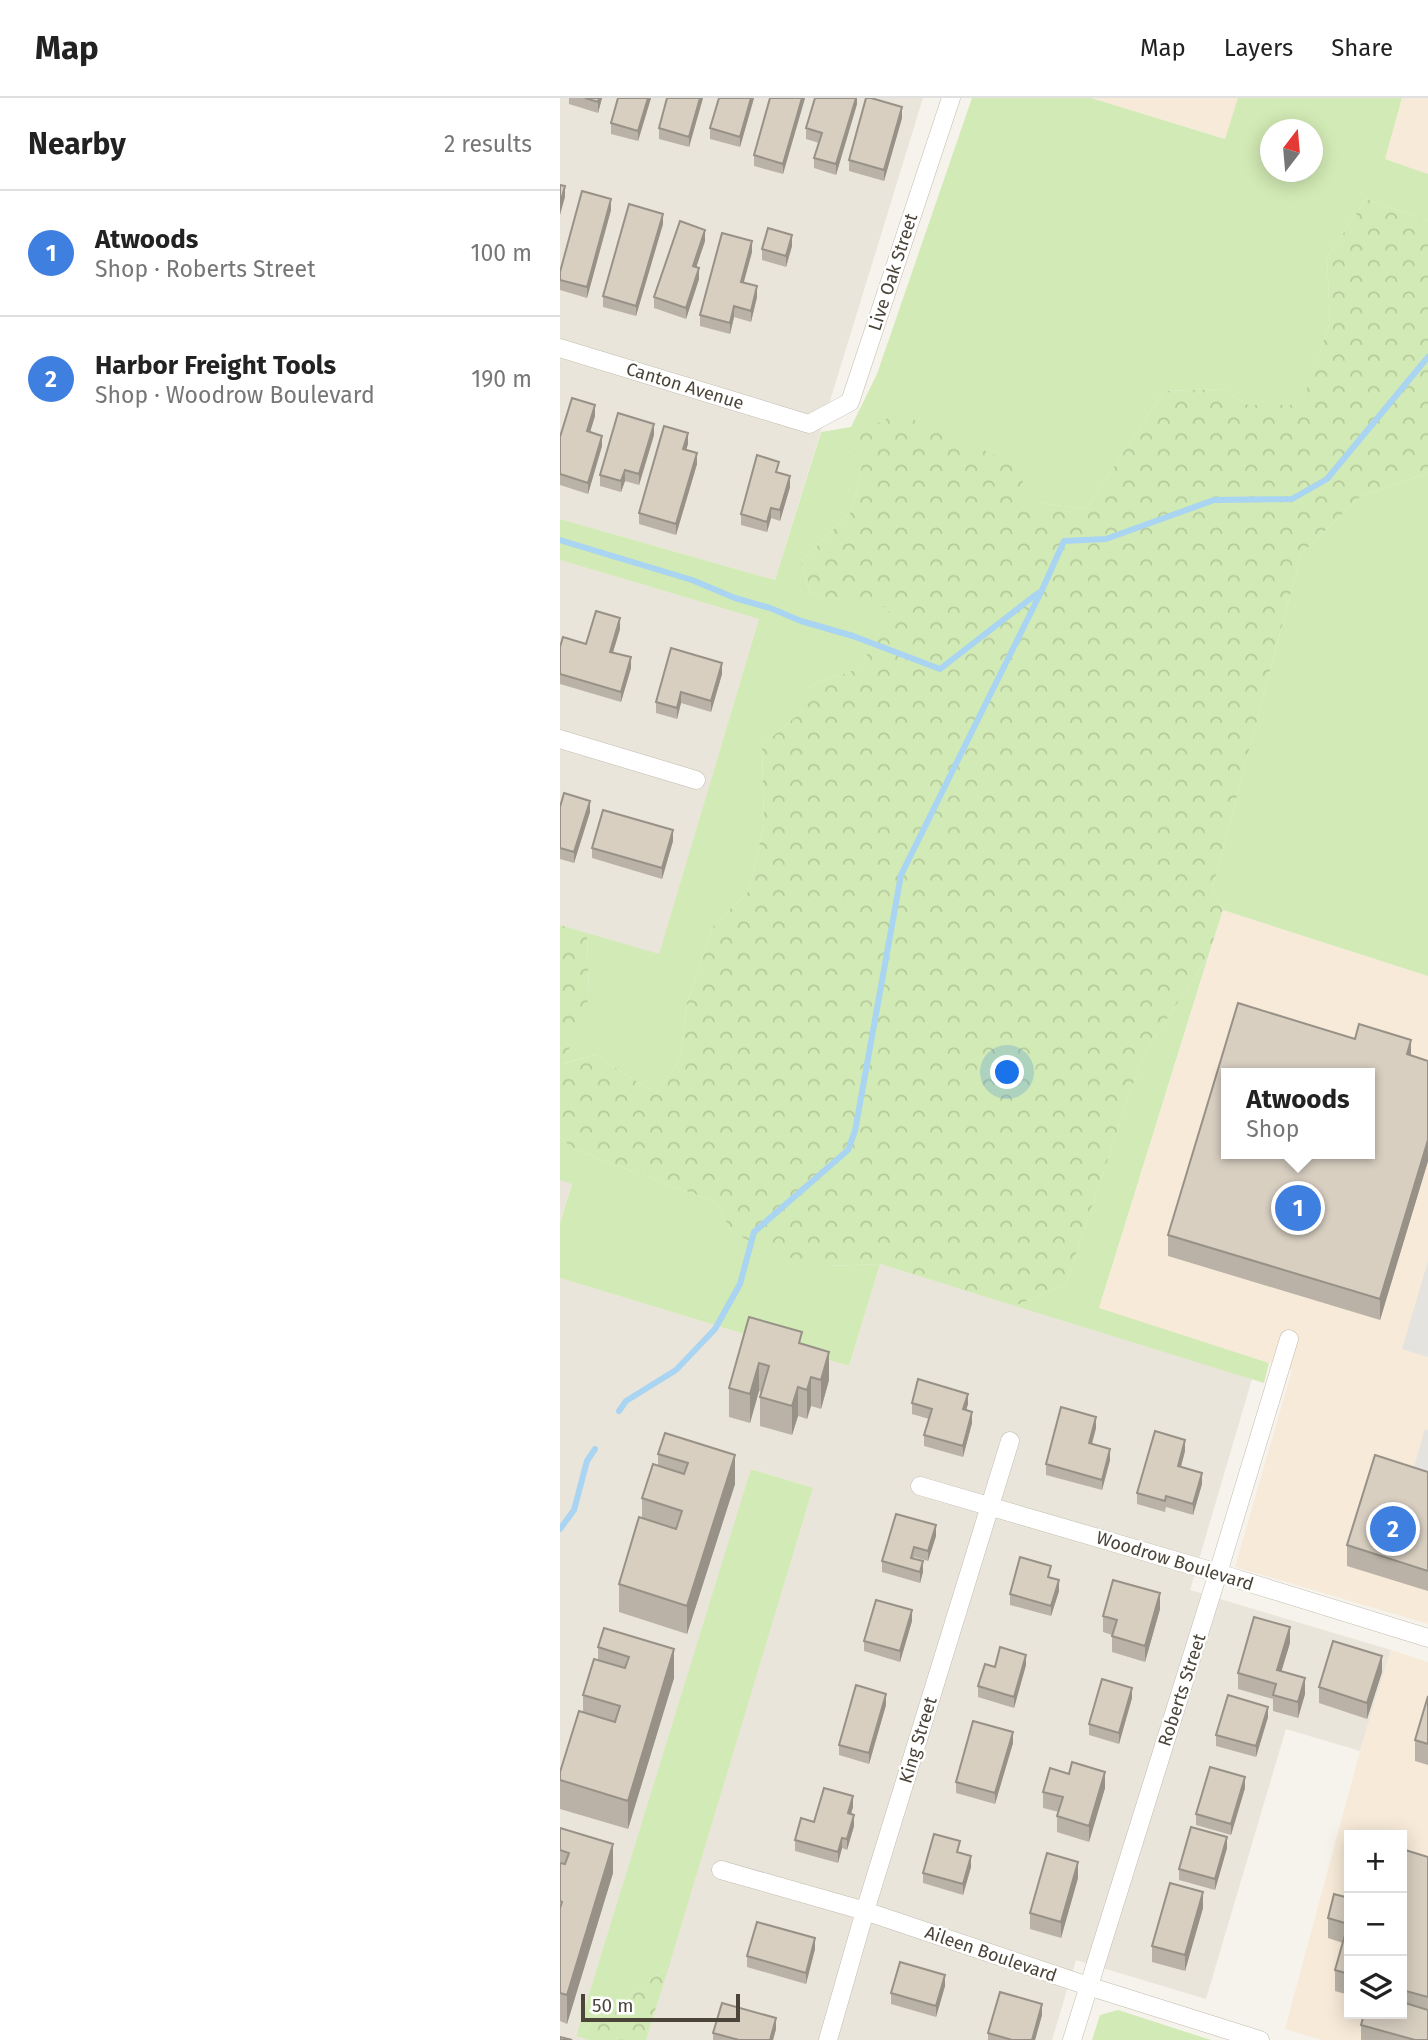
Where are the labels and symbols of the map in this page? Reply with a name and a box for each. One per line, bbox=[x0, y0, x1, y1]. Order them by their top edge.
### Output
north arrow bbox=[1260, 119, 1323, 182]
street label: Live Oak Street bbox=[864, 210, 923, 334]
street label: Canton Avenue bbox=[623, 358, 747, 414]
your location bbox=[990, 1055, 1024, 1089]
pin: 1 bbox=[1275, 1182, 1321, 1234]
pin: 2 bbox=[1370, 1503, 1416, 1555]
street label: Woodrow Boulevard bbox=[1094, 1527, 1256, 1595]
street label: Roberts Street bbox=[1153, 1630, 1211, 1749]
street label: King Street bbox=[894, 1694, 942, 1786]
street label: Aileen Boulevard bbox=[922, 1921, 1060, 1987]
scale bar bbox=[581, 1991, 740, 2023]

